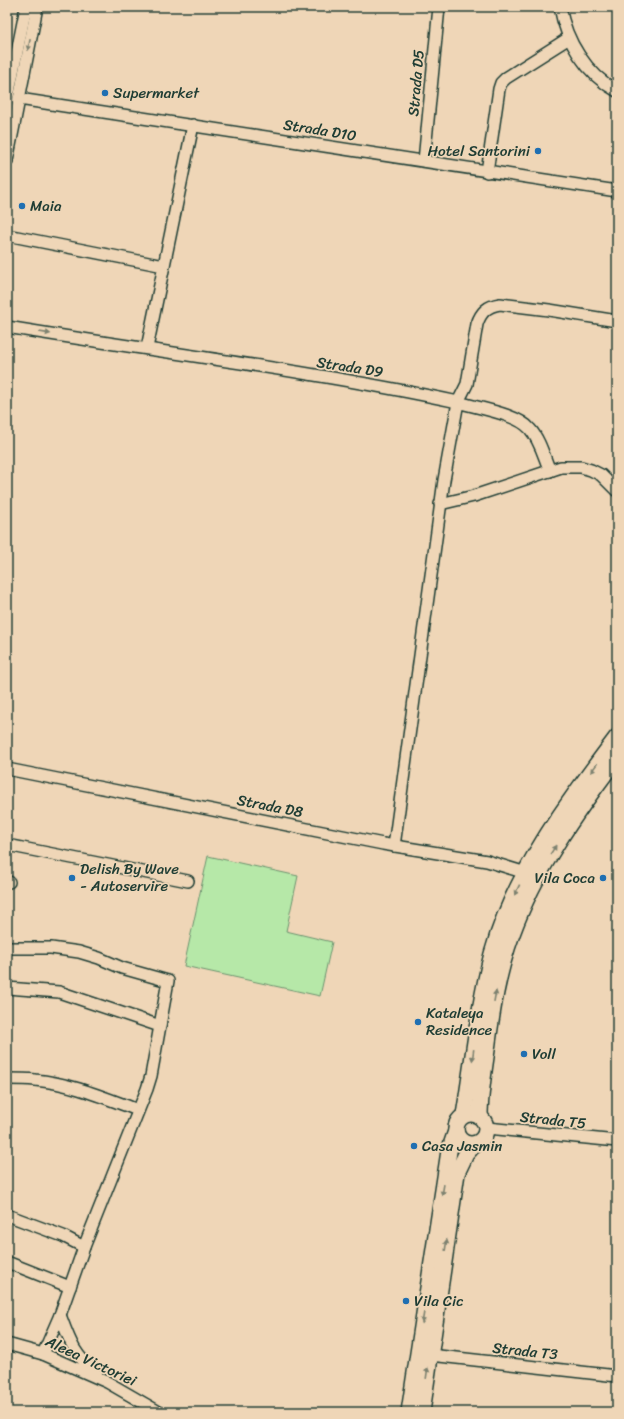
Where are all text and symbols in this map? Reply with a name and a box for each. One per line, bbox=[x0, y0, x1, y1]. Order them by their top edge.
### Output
one-way arrow bbox=[26, 39, 32, 51]
street label: Strada D5 bbox=[400, 48, 432, 118]
place label: Supermarket bbox=[113, 80, 200, 106]
marker: Supermarket bbox=[100, 88, 110, 98]
street label: Strada D10 bbox=[281, 111, 359, 149]
place label: Hotel Santorini bbox=[427, 138, 531, 164]
marker: Hotel Santorini bbox=[533, 146, 543, 156]
place label: Maia bbox=[30, 193, 62, 219]
marker: Maia bbox=[17, 201, 27, 211]
one-way arrow bbox=[39, 330, 52, 336]
street label: Strada D9 bbox=[315, 349, 385, 385]
one-way arrow bbox=[590, 763, 598, 774]
street label: Strada D8 bbox=[235, 787, 305, 825]
one-way arrow bbox=[550, 844, 557, 855]
place label: Delish By Wave - Autoservire bbox=[80, 856, 179, 899]
place label: Vila Coca bbox=[534, 865, 595, 891]
marker: Delish By Wave - Autoservire bbox=[67, 873, 77, 883]
marker: Vila Coca bbox=[598, 873, 608, 883]
one-way arrow bbox=[514, 884, 520, 896]
one-way arrow bbox=[492, 989, 498, 1002]
place label: Kataleya Residence bbox=[426, 1000, 493, 1043]
marker: Kataleya Residence bbox=[413, 1017, 423, 1027]
place label: Voll bbox=[532, 1041, 557, 1067]
one-way arrow bbox=[470, 1049, 476, 1061]
marker: Voll bbox=[519, 1049, 529, 1059]
street label: Strada T5 bbox=[519, 1104, 587, 1136]
place label: Casa Jasmin bbox=[422, 1133, 502, 1159]
marker: Casa Jasmin bbox=[409, 1141, 419, 1151]
one-way arrow bbox=[440, 1184, 446, 1196]
one-way arrow bbox=[443, 1239, 449, 1251]
place label: Vila Cic bbox=[414, 1288, 464, 1314]
marker: Vila Cic bbox=[401, 1296, 411, 1306]
one-way arrow bbox=[420, 1312, 426, 1324]
street label: Aleea Victoriei bbox=[40, 1328, 142, 1394]
street label: Strada T3 bbox=[491, 1335, 559, 1367]
one-way arrow bbox=[424, 1367, 430, 1379]

